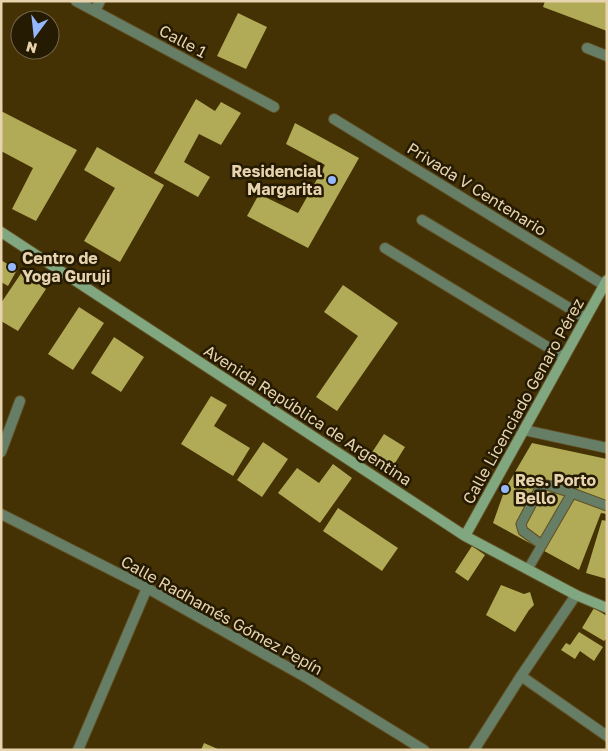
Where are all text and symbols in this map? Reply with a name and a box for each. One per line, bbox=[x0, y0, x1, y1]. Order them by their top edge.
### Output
north arrow bbox=[10, 10, 60, 60]
street label: Calle 1 bbox=[156, 20, 210, 62]
text: N bbox=[24, 38, 39, 58]
street label: Privada V Centenario bbox=[404, 138, 550, 240]
place label: Residencial Margarita bbox=[231, 161, 323, 199]
marker: Residencial Margarita bbox=[326, 174, 338, 186]
place label: Centro de Yoga Guruji bbox=[22, 248, 110, 286]
marker: Centro de Yoga Guruji bbox=[6, 261, 18, 273]
street label: Calle Licenciado Genaro Pérez bbox=[458, 295, 588, 507]
street label: Avenida República de Argentina bbox=[200, 340, 416, 490]
place label: Res. Porto Bello bbox=[515, 470, 597, 508]
marker: Res. Porto Bello bbox=[499, 483, 511, 495]
street label: Calle Radhamés Gómez Pepín bbox=[118, 551, 326, 679]

